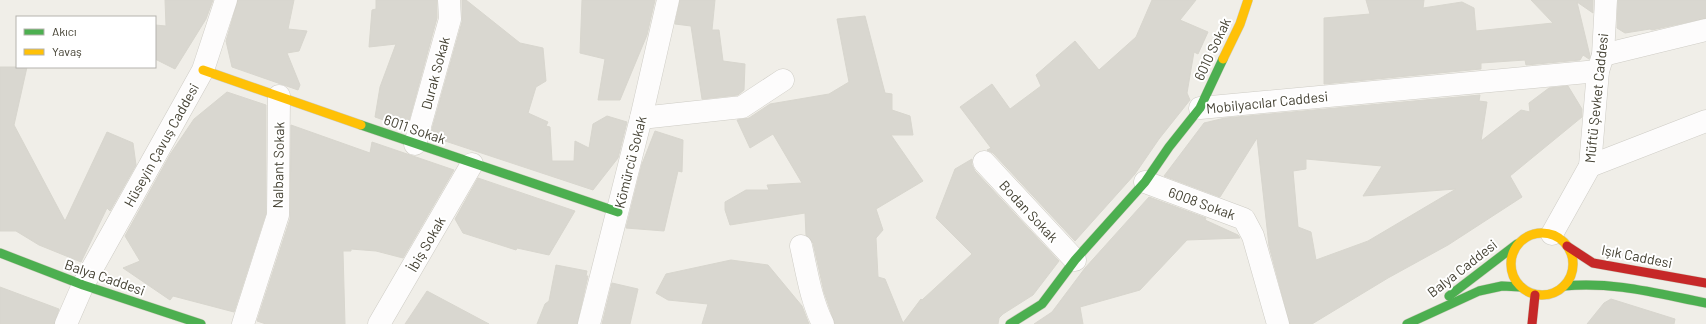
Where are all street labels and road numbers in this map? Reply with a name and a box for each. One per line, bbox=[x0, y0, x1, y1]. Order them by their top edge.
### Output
street label: 6010 Sokak bbox=[1190, 15, 1234, 83]
street label: Müftü Şevket Caddesi bbox=[1581, 32, 1611, 164]
street label: Durak Sokak bbox=[417, 35, 453, 111]
street label: Hüseyin Çavuş Caddesi bbox=[120, 80, 202, 210]
street label: Mobilyacılar Caddesi bbox=[1205, 87, 1329, 117]
street label: 6011 Sokak bbox=[382, 111, 448, 147]
street label: Kömürcü Sokak bbox=[610, 114, 650, 210]
street label: Nalbant Sokak bbox=[269, 121, 287, 209]
street label: Bodan Sokak bbox=[996, 177, 1062, 245]
street label: 6008 Sokak bbox=[1166, 183, 1238, 223]
street label: İbiş Sokak bbox=[403, 213, 449, 275]
street label: Balya Caddesi bbox=[1424, 236, 1500, 300]
street label: Işık Caddesi bbox=[1600, 241, 1674, 271]
street label: Balya Caddesi bbox=[63, 255, 147, 299]

